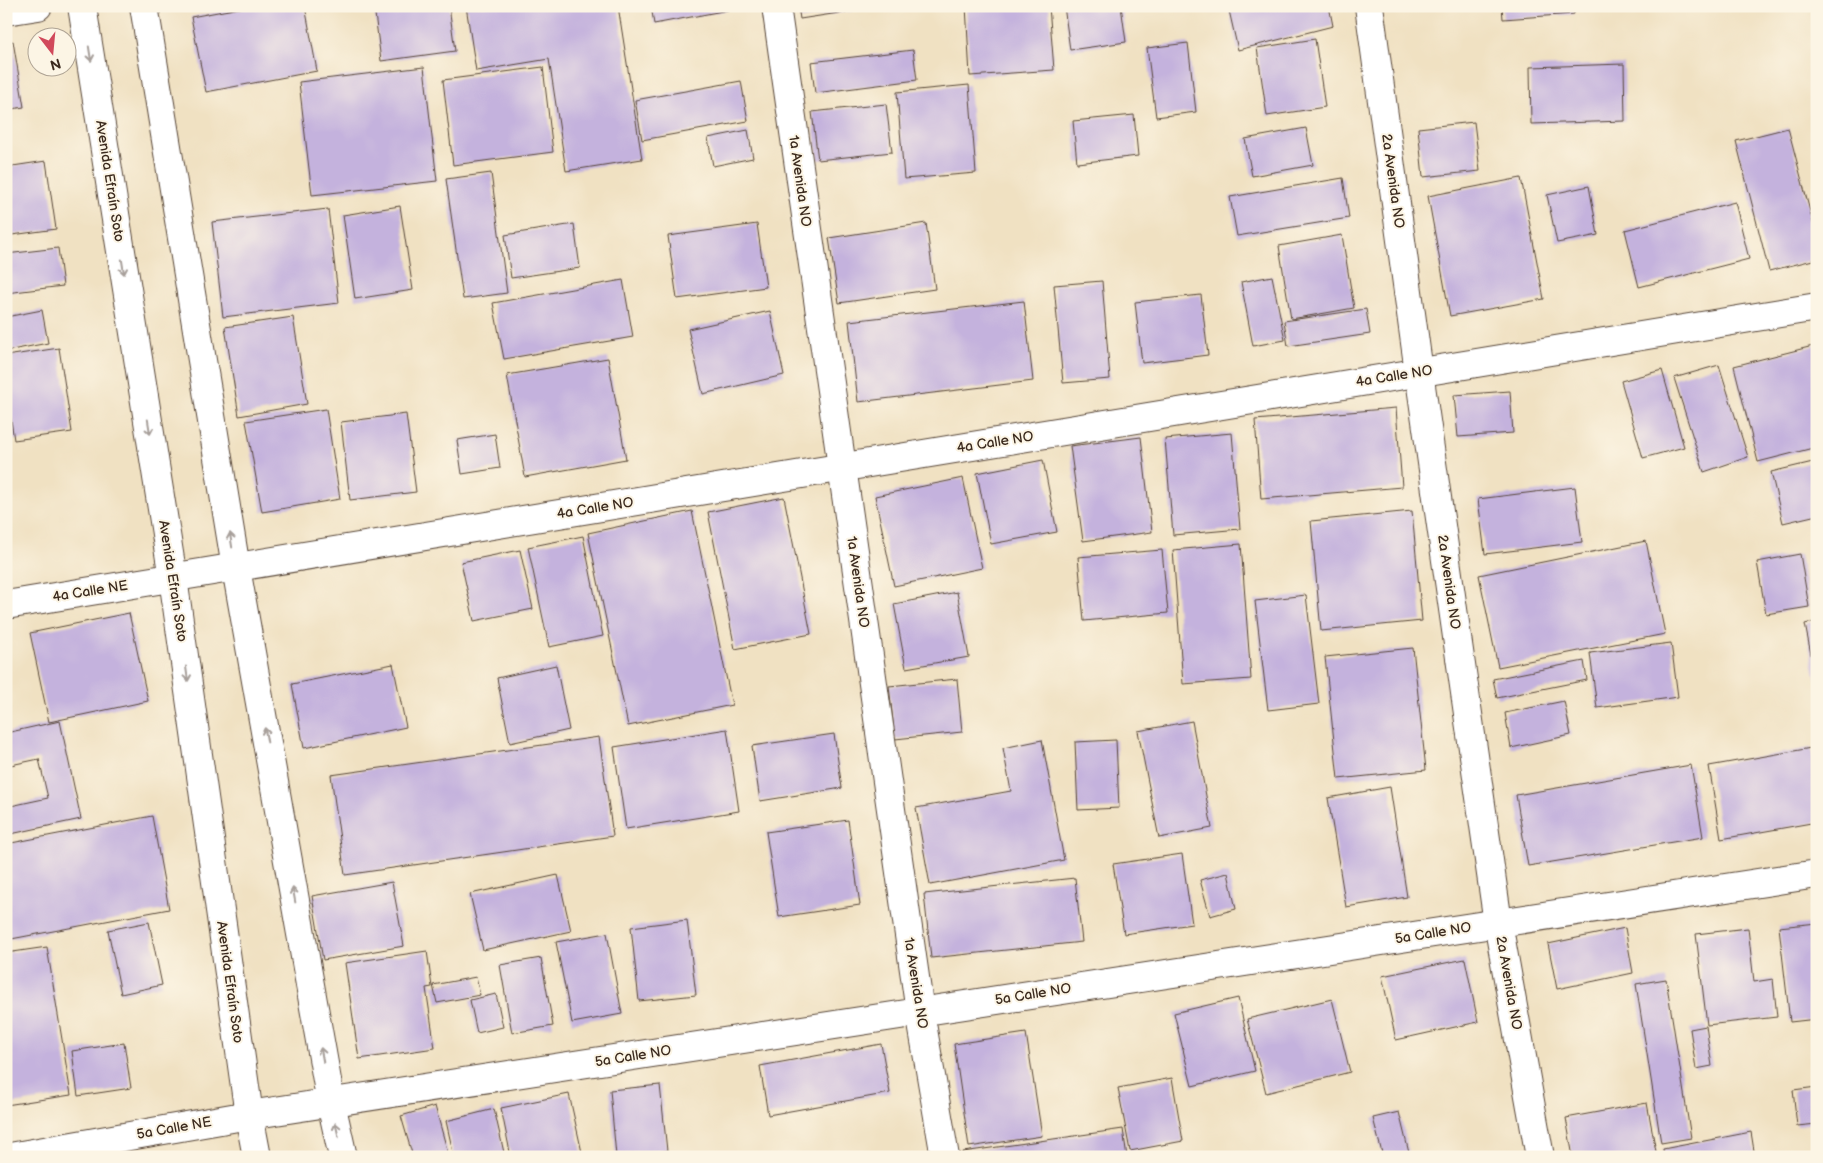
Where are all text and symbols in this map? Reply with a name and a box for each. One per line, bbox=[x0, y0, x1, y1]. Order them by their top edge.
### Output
north arrow bbox=[28, 28, 78, 78]
one-way arrow bbox=[85, 46, 95, 62]
text: N bbox=[48, 54, 63, 74]
street label: Avenida Efraín Soto bbox=[92, 119, 128, 243]
street label: 2a Avenida NO bbox=[1378, 133, 1408, 230]
street label: 1a Avenida NO bbox=[785, 134, 815, 228]
one-way arrow bbox=[119, 258, 129, 274]
street label: 4a Calle NO bbox=[1354, 361, 1434, 390]
one-way arrow bbox=[144, 419, 154, 435]
street label: 4a Calle NO bbox=[955, 427, 1035, 456]
street label: 4a Calle NO bbox=[555, 493, 635, 522]
street label: Avenida Efraín Soto bbox=[155, 519, 191, 643]
one-way arrow bbox=[226, 533, 236, 549]
street label: 2a Avenida NO bbox=[1434, 534, 1464, 631]
street label: 1a Avenida NO bbox=[843, 535, 873, 629]
street label: 4a Calle NE bbox=[51, 577, 129, 605]
one-way arrow bbox=[182, 666, 192, 682]
one-way arrow bbox=[260, 727, 270, 743]
one-way arrow bbox=[288, 887, 298, 903]
street label: 5a Calle NO bbox=[1394, 919, 1473, 947]
street label: Avenida Efraín Soto bbox=[213, 920, 247, 1044]
street label: 2a Avenida NO bbox=[1492, 935, 1526, 1032]
street label: 1a Avenida NO bbox=[900, 936, 932, 1030]
street label: 5a Calle NO bbox=[994, 980, 1073, 1008]
street label: 5a Calle NO bbox=[594, 1042, 673, 1070]
one-way arrow bbox=[317, 1047, 327, 1063]
street label: 5a Calle NE bbox=[135, 1113, 213, 1143]
one-way arrow bbox=[332, 1122, 341, 1138]

